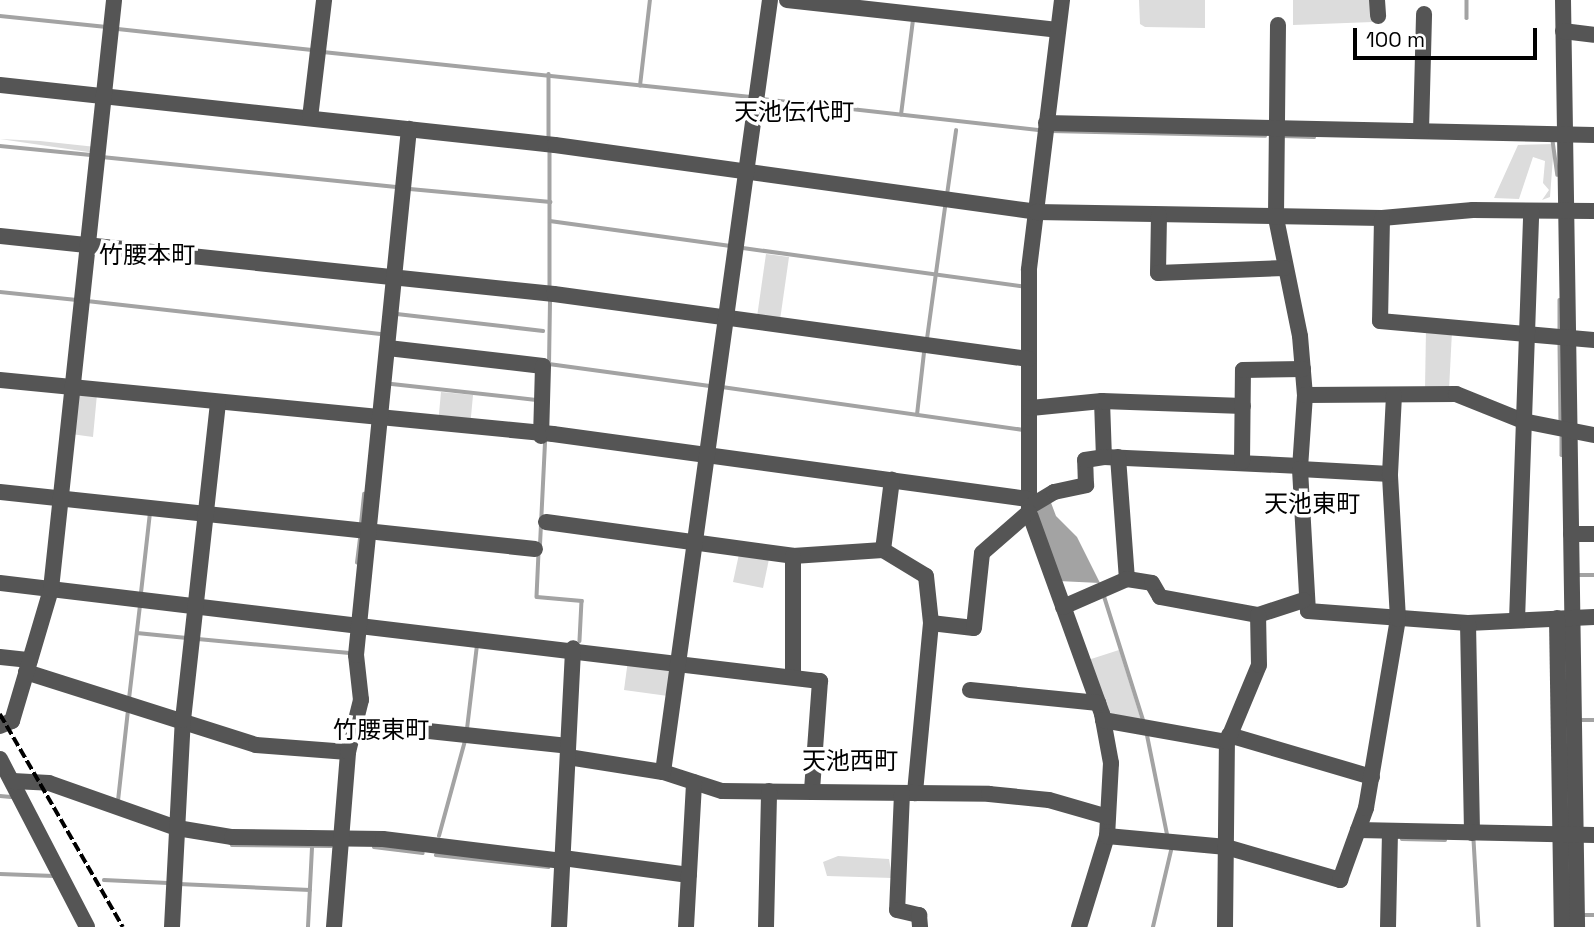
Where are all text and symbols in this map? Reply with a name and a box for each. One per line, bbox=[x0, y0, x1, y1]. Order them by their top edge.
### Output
scale bar bbox=[1356, 14, 1540, 58]
text: 100 m bbox=[1366, 26, 1425, 53]
district label: 天池伝代町 bbox=[734, 98, 854, 126]
district label: 竹腰本町 bbox=[99, 241, 195, 269]
district label: 天池東町 bbox=[1264, 490, 1360, 518]
district label: 竹腰東町 bbox=[333, 716, 429, 744]
district label: 天池西町 bbox=[802, 747, 898, 775]

